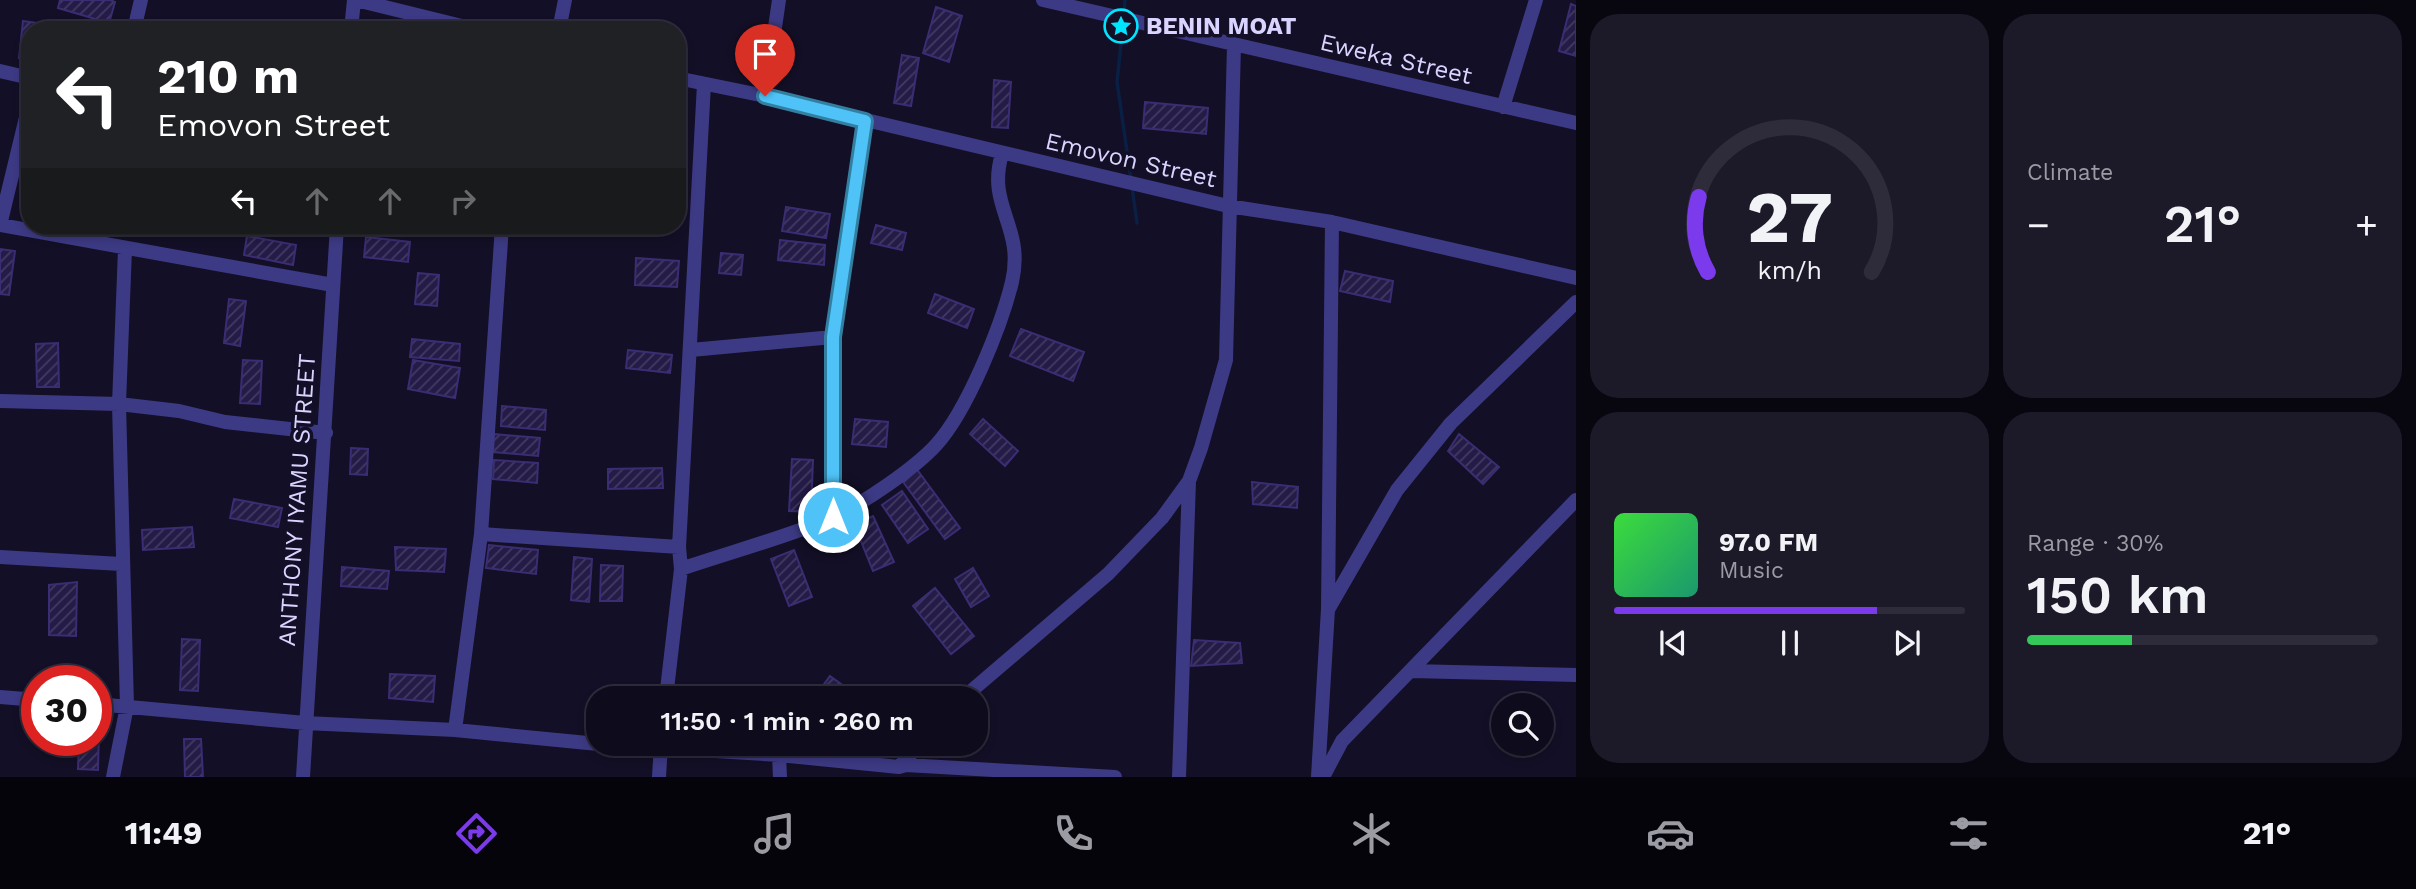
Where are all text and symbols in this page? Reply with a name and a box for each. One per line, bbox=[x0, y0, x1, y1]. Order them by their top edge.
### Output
place icon: BENIN MOAT bbox=[1102, 7, 1140, 45]
place label: BENIN MOAT bbox=[1146, 12, 1297, 40]
pin bbox=[735, 24, 795, 96]
street label: Eweka Street bbox=[1317, 28, 1475, 90]
icon: arrive bbox=[746, 35, 784, 73]
text: 210 m bbox=[157, 47, 299, 105]
icon: left bbox=[42, 49, 133, 140]
text: Emovon Street bbox=[157, 106, 390, 144]
street label: Emovon Street bbox=[1043, 127, 1219, 193]
text: Climate bbox=[2027, 159, 2113, 186]
text: 27 bbox=[1746, 174, 1833, 260]
icon: left bbox=[225, 182, 263, 220]
icon: ahead bbox=[298, 182, 336, 220]
icon: ahead bbox=[371, 182, 409, 220]
icon: right bbox=[444, 182, 482, 220]
text: 21° bbox=[2164, 194, 2241, 255]
text: − bbox=[2027, 203, 2050, 247]
text: + bbox=[2355, 203, 2378, 247]
text: km/h bbox=[1757, 256, 1822, 285]
street label: ANTHONY IYAMU STREET bbox=[273, 353, 321, 647]
position arrow bbox=[796, 480, 870, 554]
text: 97.0 FM bbox=[1719, 527, 1818, 557]
text: Range · 30% bbox=[2027, 530, 2163, 557]
text: Music bbox=[1719, 557, 1784, 584]
text: 150 km bbox=[2027, 565, 2208, 626]
icon: previous bbox=[1654, 624, 1692, 662]
icon: pause bbox=[1771, 624, 1809, 662]
icon: next bbox=[1888, 624, 1926, 662]
speed limit sign: 30 bbox=[21, 665, 112, 756]
map controls bbox=[1491, 693, 1554, 756]
button: search bbox=[1491, 693, 1554, 756]
text: 11:50 · 1 min · 260 m bbox=[660, 706, 914, 736]
icon: directions bbox=[452, 809, 501, 858]
icon: music bbox=[750, 809, 799, 858]
icon: phone bbox=[1049, 809, 1098, 858]
icon: climate bbox=[1347, 809, 1396, 858]
icon: car bbox=[1646, 809, 1695, 858]
icon: filters bbox=[1944, 809, 1993, 858]
text: 11:49 bbox=[125, 814, 202, 852]
text: 21° bbox=[2243, 814, 2291, 852]

